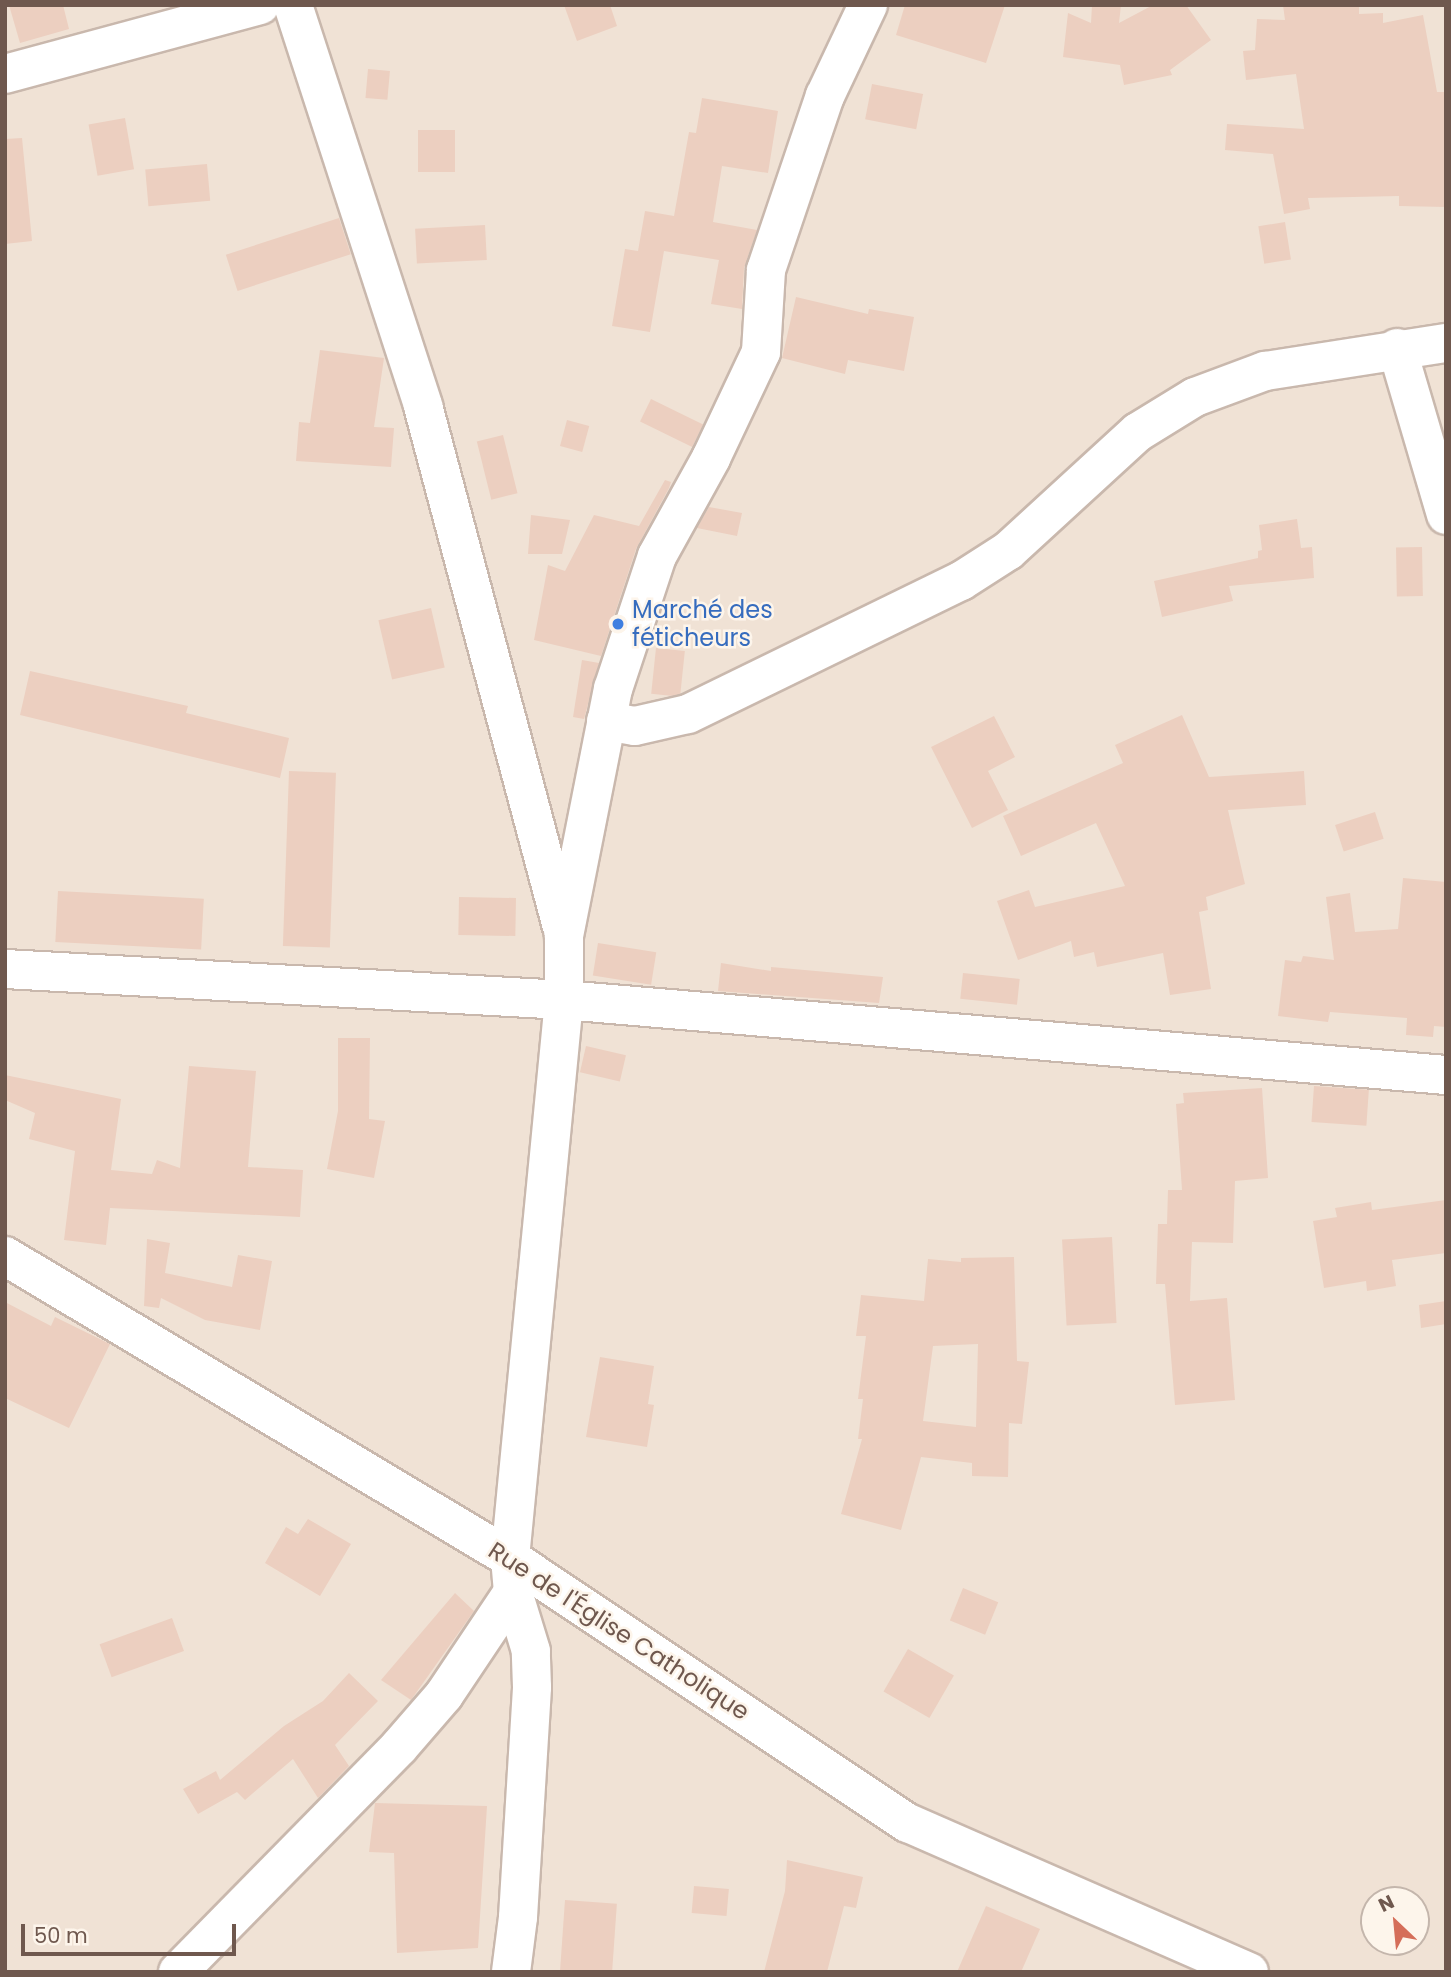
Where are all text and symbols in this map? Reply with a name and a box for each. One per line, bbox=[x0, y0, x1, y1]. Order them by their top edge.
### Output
place label: Marché des féticheurs bbox=[632, 596, 773, 652]
marker: Marché des féticheurs bbox=[610, 616, 626, 632]
street label: Rue de l'Église Catholique bbox=[483, 1536, 755, 1726]
north arrow bbox=[1360, 1886, 1430, 1956]
text: N bbox=[1374, 1888, 1399, 1919]
scale bar bbox=[24, 1910, 240, 1954]
text: 50 m bbox=[34, 1921, 88, 1950]

